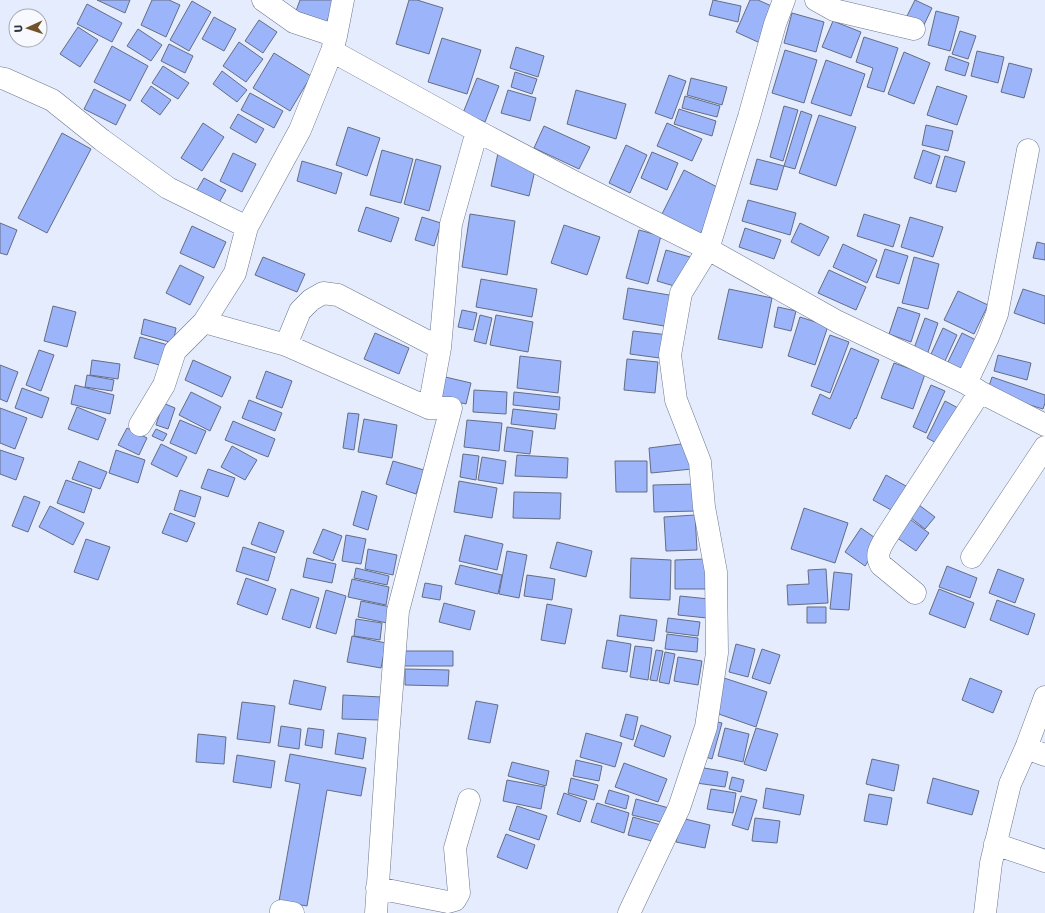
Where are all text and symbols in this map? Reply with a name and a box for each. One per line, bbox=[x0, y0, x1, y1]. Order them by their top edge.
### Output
north arrow bbox=[8, 8, 48, 48]
text: U bbox=[10, 24, 26, 33]

